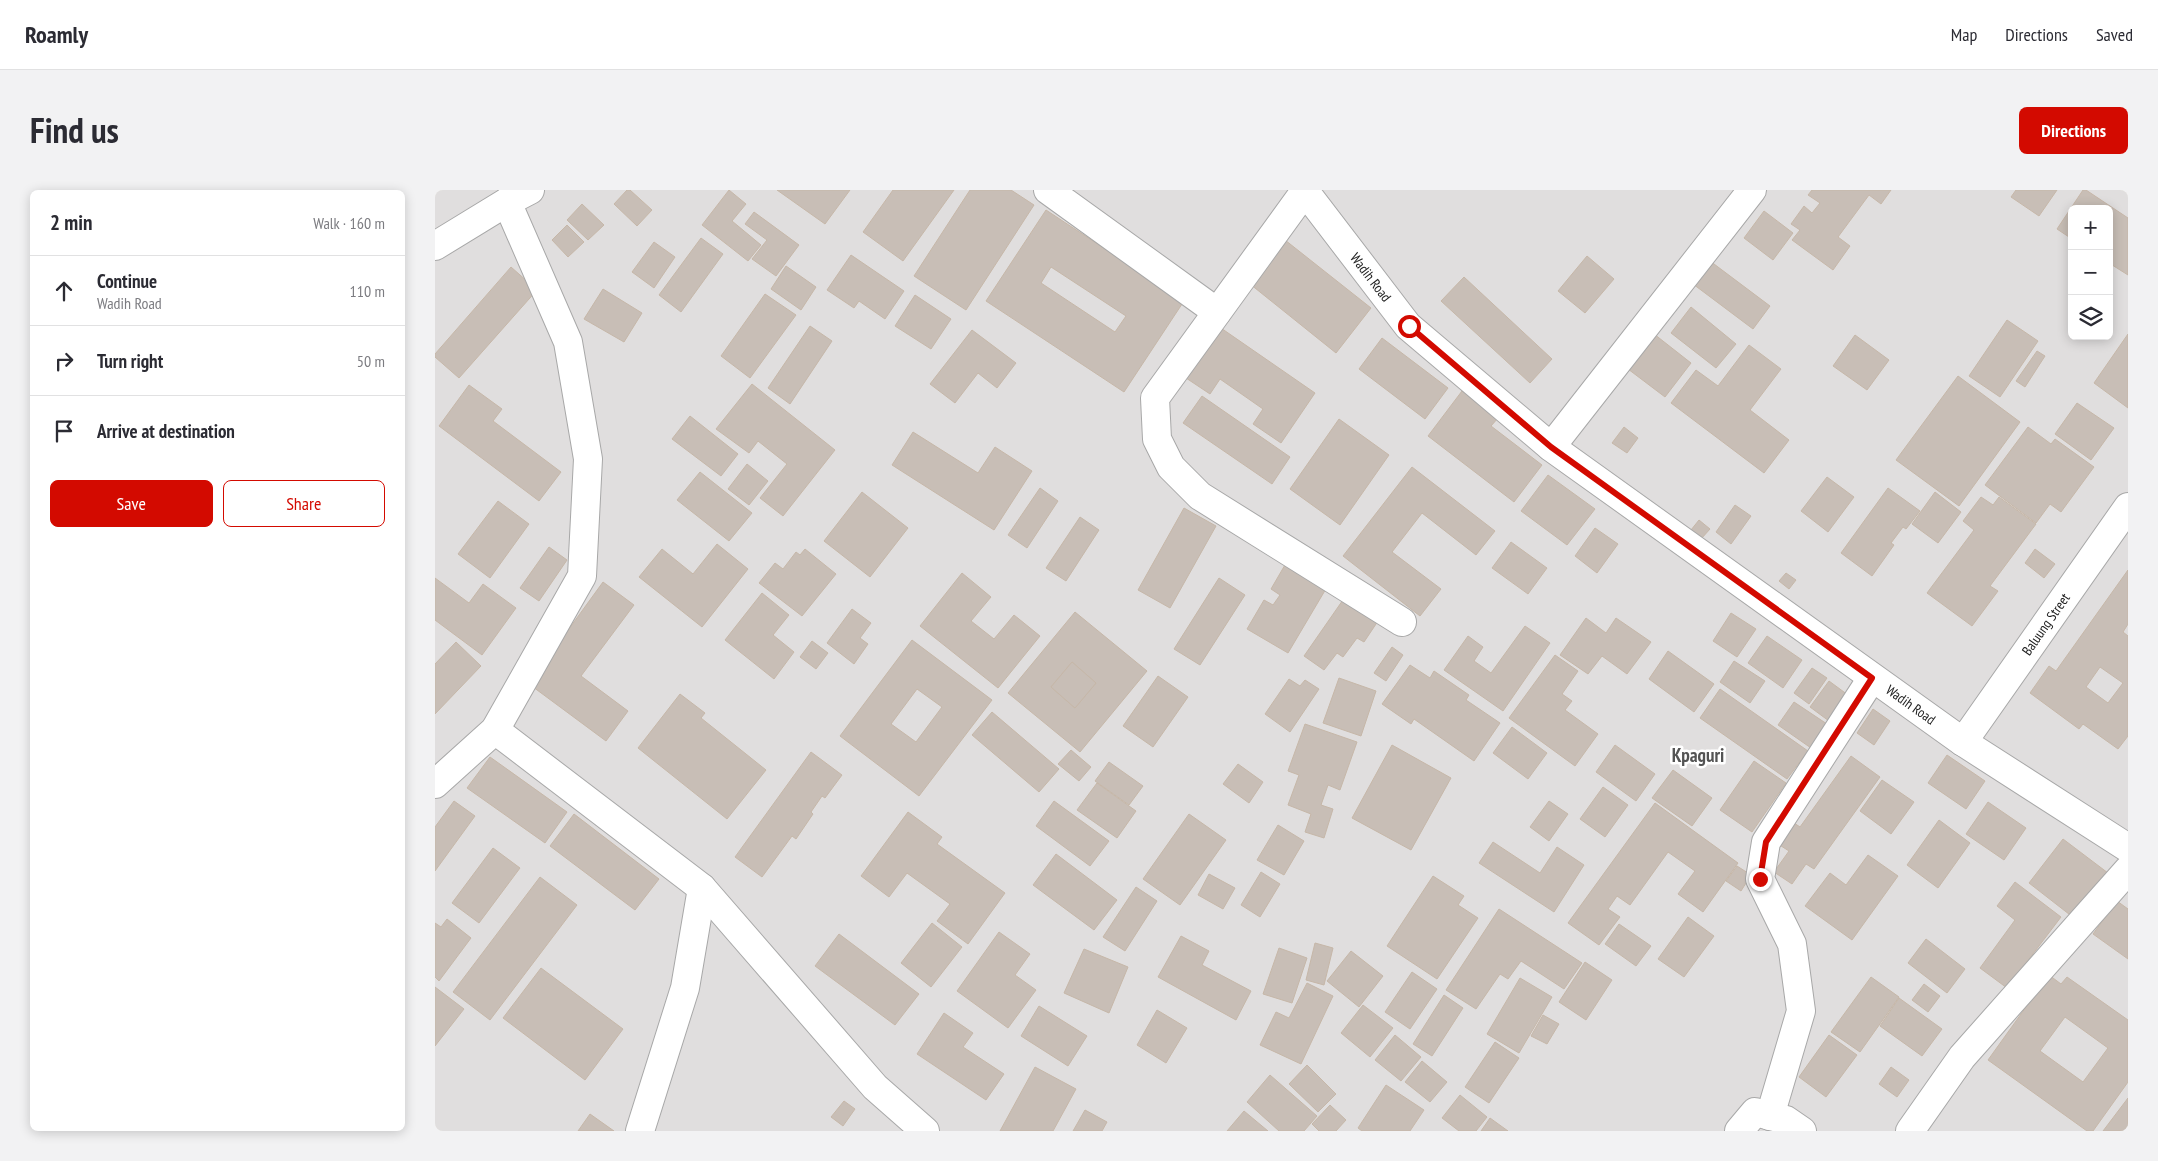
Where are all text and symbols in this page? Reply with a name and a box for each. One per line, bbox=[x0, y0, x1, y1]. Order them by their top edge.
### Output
text: Roamly bbox=[25, 19, 88, 50]
text: Map bbox=[1951, 23, 1977, 46]
text: Directions bbox=[2005, 23, 2068, 46]
text: Saved bbox=[2096, 23, 2133, 46]
text: Find us bbox=[30, 107, 119, 153]
button: Directions bbox=[2019, 107, 2128, 154]
map controls bbox=[2068, 205, 2113, 340]
button: + bbox=[2068, 205, 2113, 250]
text: 2 min bbox=[50, 209, 92, 236]
text: Walk · 160 m bbox=[313, 213, 385, 233]
street label: Wadih Road bbox=[1346, 249, 1395, 305]
button: − bbox=[2068, 250, 2113, 295]
text: Continue bbox=[97, 269, 157, 293]
icon: ahead bbox=[50, 277, 78, 305]
text: 110 m bbox=[350, 281, 385, 301]
text: Wadih Road bbox=[97, 293, 162, 313]
button: layers bbox=[2068, 295, 2113, 340]
route start bbox=[1398, 315, 1421, 338]
icon: right bbox=[50, 347, 78, 375]
text: Turn right bbox=[97, 349, 163, 373]
text: 50 m bbox=[357, 351, 385, 371]
icon: arrive bbox=[50, 417, 78, 445]
text: Arrive at destination bbox=[97, 419, 235, 443]
button: Save bbox=[50, 480, 213, 527]
button: Share bbox=[223, 480, 385, 527]
street label: Baluung Street bbox=[2018, 589, 2074, 659]
street label: Wadih Road bbox=[1882, 681, 1939, 728]
district label: Kpaguri bbox=[1672, 743, 1724, 767]
route end bbox=[1749, 868, 1772, 891]

